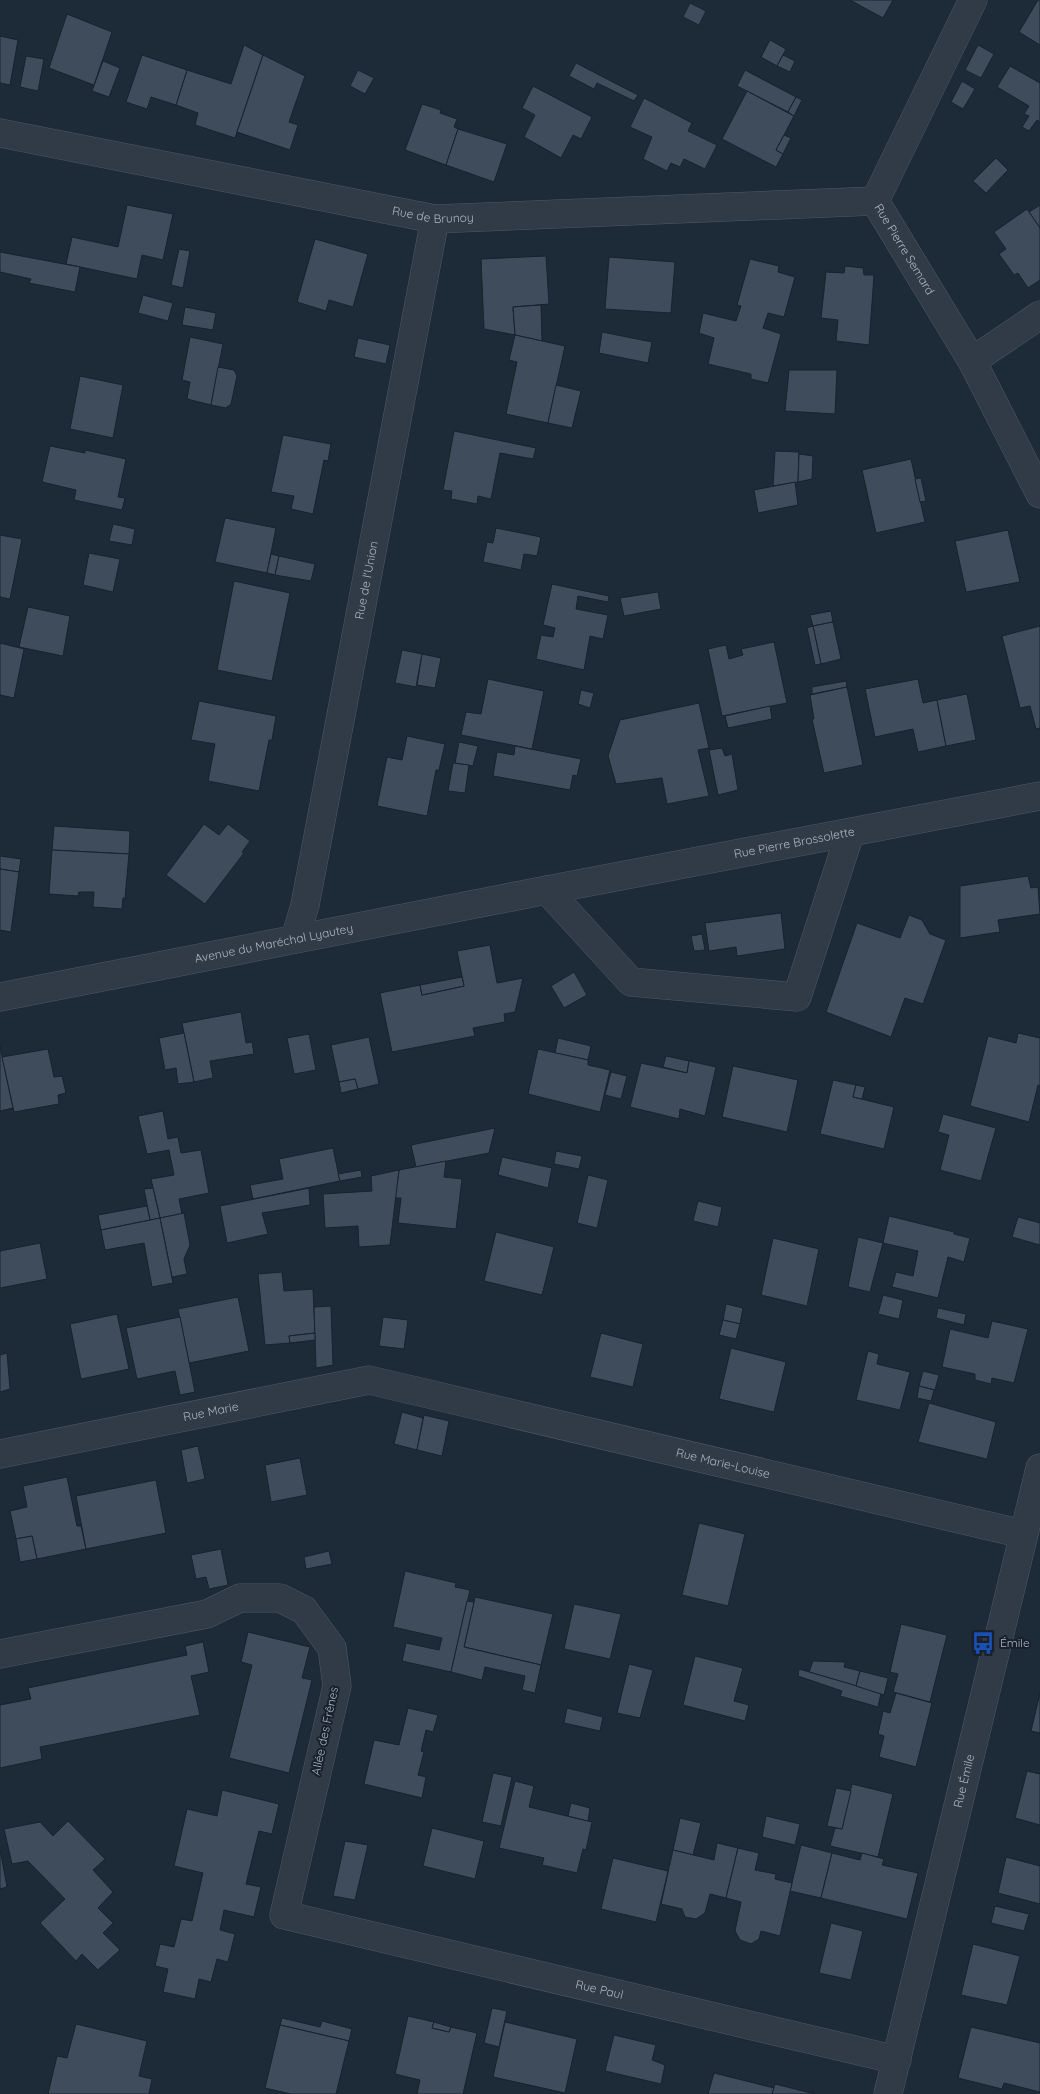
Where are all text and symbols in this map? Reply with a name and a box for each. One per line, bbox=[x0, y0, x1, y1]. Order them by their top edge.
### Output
street label: Rue Pierre Semard bbox=[871, 201, 938, 297]
street label: Rue de Brunoy bbox=[391, 203, 474, 226]
street label: Rue de l'Union bbox=[351, 540, 381, 621]
street label: Rue Pierre Brossolette bbox=[732, 823, 856, 861]
street label: Avenue du Maréchal Lyautey bbox=[193, 920, 354, 966]
street label: Rue Marie bbox=[182, 1398, 240, 1424]
street label: Rue Marie-Louise bbox=[675, 1445, 772, 1481]
bus stop icon: Émile bbox=[970, 1630, 996, 1656]
place label: Émile bbox=[1000, 1635, 1030, 1650]
street label: Allée des Frênes bbox=[308, 1685, 341, 1777]
street label: Rue Émile bbox=[950, 1752, 977, 1809]
street label: Rue Paul bbox=[574, 1976, 625, 2002]

